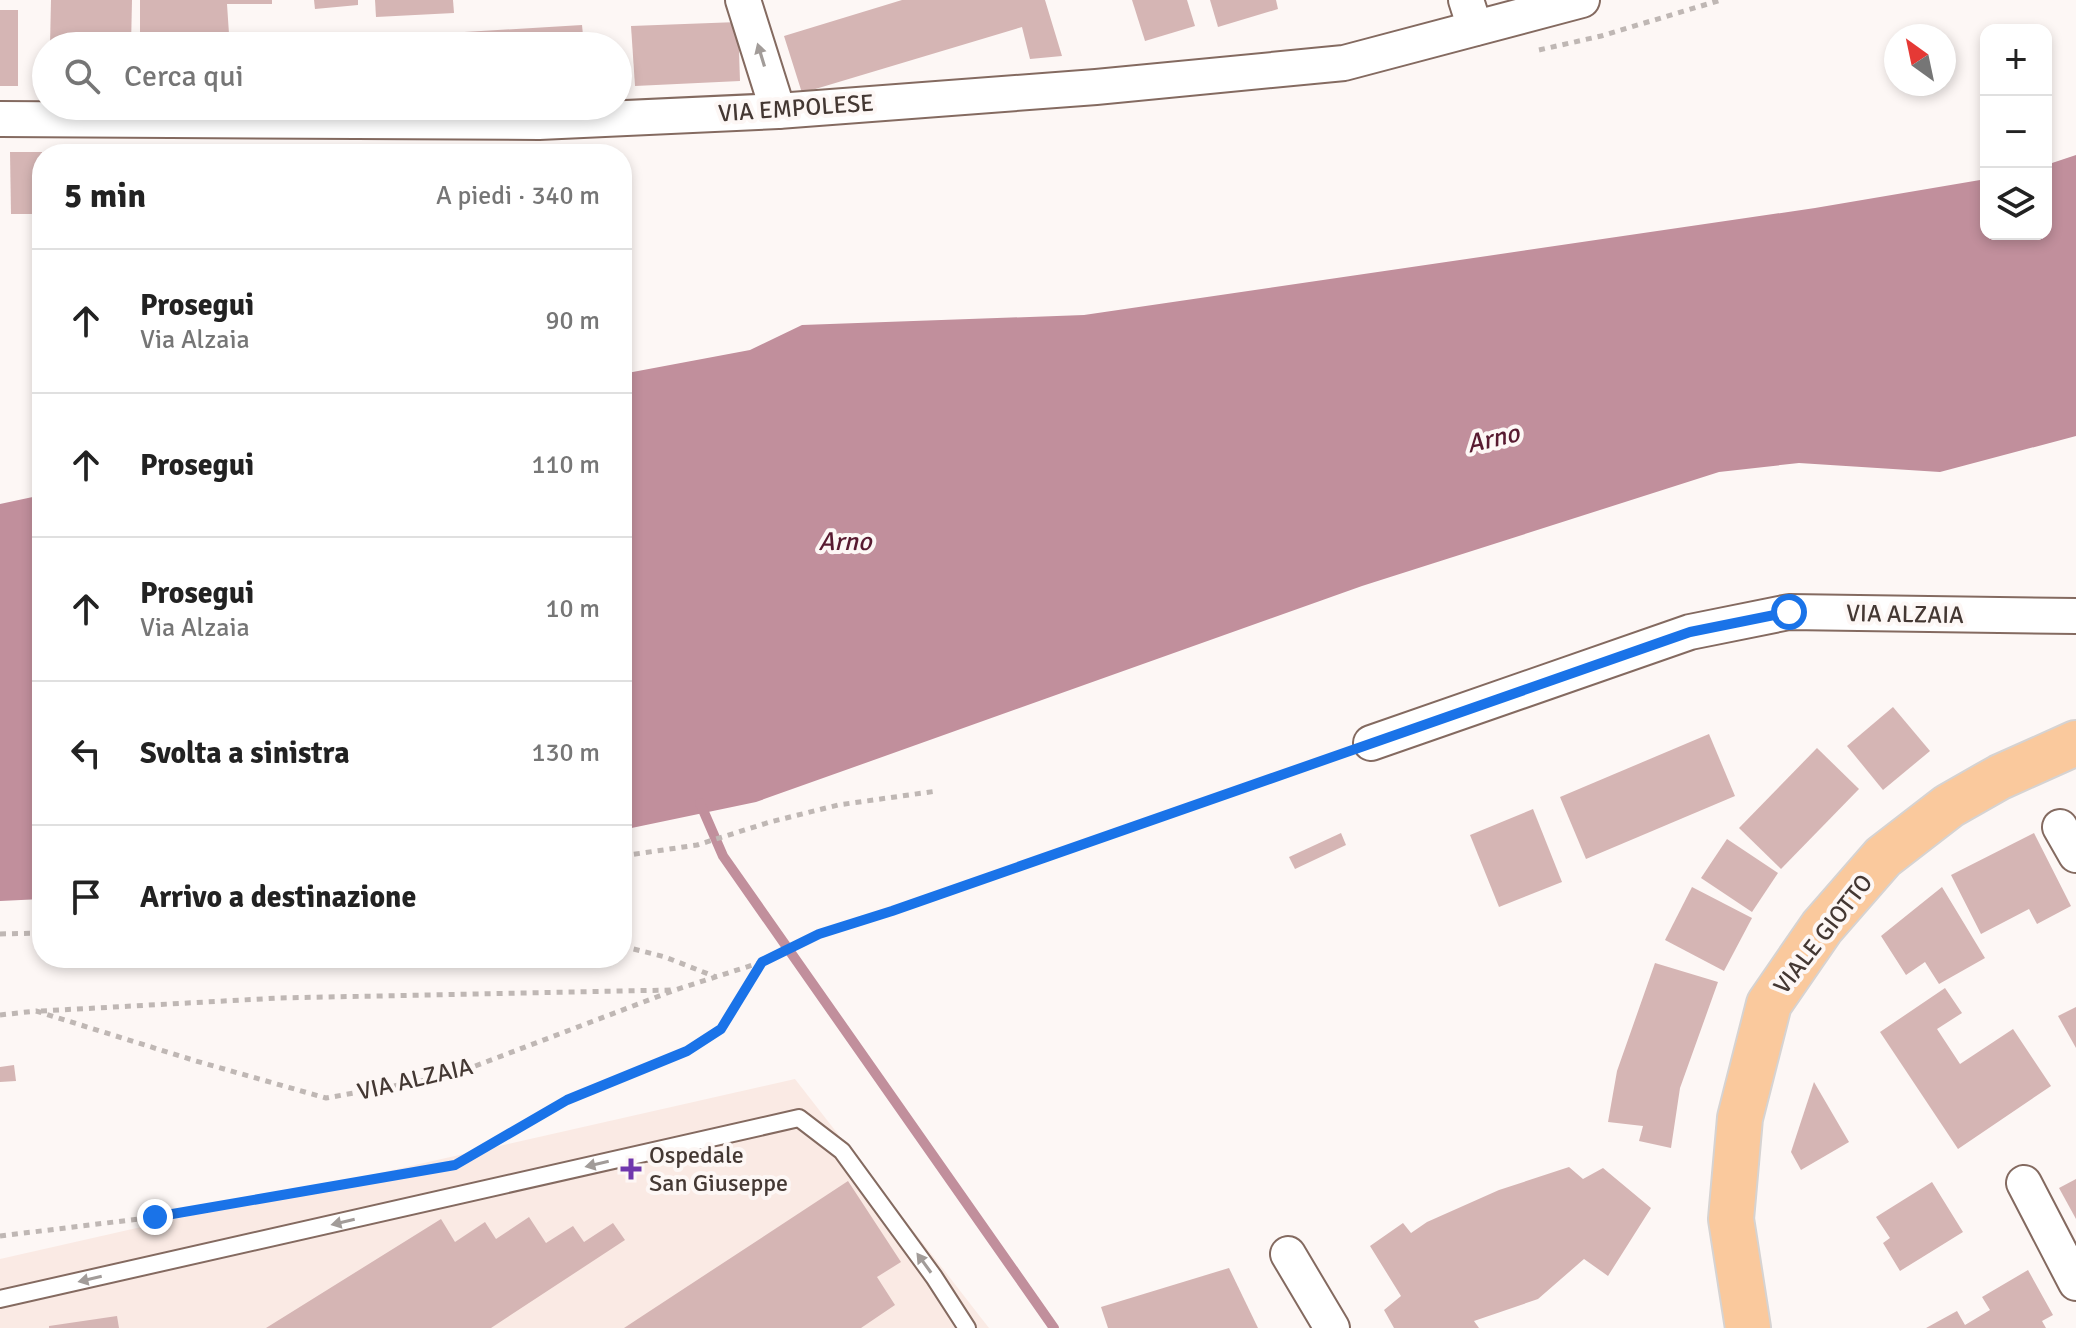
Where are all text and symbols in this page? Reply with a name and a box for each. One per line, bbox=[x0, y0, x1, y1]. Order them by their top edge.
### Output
north arrow bbox=[1884, 24, 1956, 96]
map controls bbox=[1980, 24, 2052, 240]
button: + bbox=[1980, 24, 2052, 96]
search box bbox=[32, 32, 632, 120]
one-way arrow bbox=[754, 43, 766, 67]
icon: search bbox=[60, 54, 104, 98]
text: Cerca qui bbox=[124, 58, 244, 95]
street label: VIA EMPOLESE bbox=[717, 88, 875, 128]
button: − bbox=[1980, 96, 2052, 168]
button: layers bbox=[1980, 168, 2052, 240]
text: 5 min bbox=[64, 175, 146, 217]
text: A piedi · 340 m bbox=[436, 180, 600, 212]
text: Prosegui bbox=[140, 287, 254, 324]
icon: ahead bbox=[64, 299, 108, 343]
text: 90 m bbox=[545, 305, 600, 337]
text: Via Alzaia bbox=[140, 324, 250, 356]
water label: Arno bbox=[1463, 417, 1524, 461]
icon: ahead bbox=[64, 443, 108, 487]
text: Prosegui bbox=[140, 447, 254, 484]
text: 110 m bbox=[531, 449, 600, 481]
water label: Arno bbox=[818, 526, 873, 558]
text: Prosegui bbox=[140, 575, 254, 612]
icon: ahead bbox=[64, 587, 108, 631]
text: 10 m bbox=[545, 593, 600, 625]
route start bbox=[1771, 594, 1807, 630]
street label: VIA ALZAIA bbox=[1846, 598, 1964, 630]
text: Via Alzaia bbox=[140, 612, 250, 644]
icon: left bbox=[64, 731, 108, 775]
text: Svolta a sinistra bbox=[140, 735, 350, 772]
text: 130 m bbox=[531, 737, 600, 769]
street label: VIALE GIOTTO bbox=[1767, 868, 1879, 1000]
icon: arrive bbox=[64, 875, 108, 919]
text: Arrivo a destinazione bbox=[140, 879, 416, 916]
street label: VIA ALZAIA bbox=[354, 1051, 476, 1107]
place label: Ospedale San Giuseppe bbox=[649, 1140, 788, 1198]
one-way arrow bbox=[584, 1158, 609, 1171]
marker: Ospedale San Giuseppe bbox=[620, 1158, 642, 1180]
route end bbox=[137, 1199, 173, 1235]
one-way arrow bbox=[331, 1216, 356, 1229]
one-way arrow bbox=[916, 1252, 932, 1274]
one-way arrow bbox=[77, 1273, 102, 1286]

